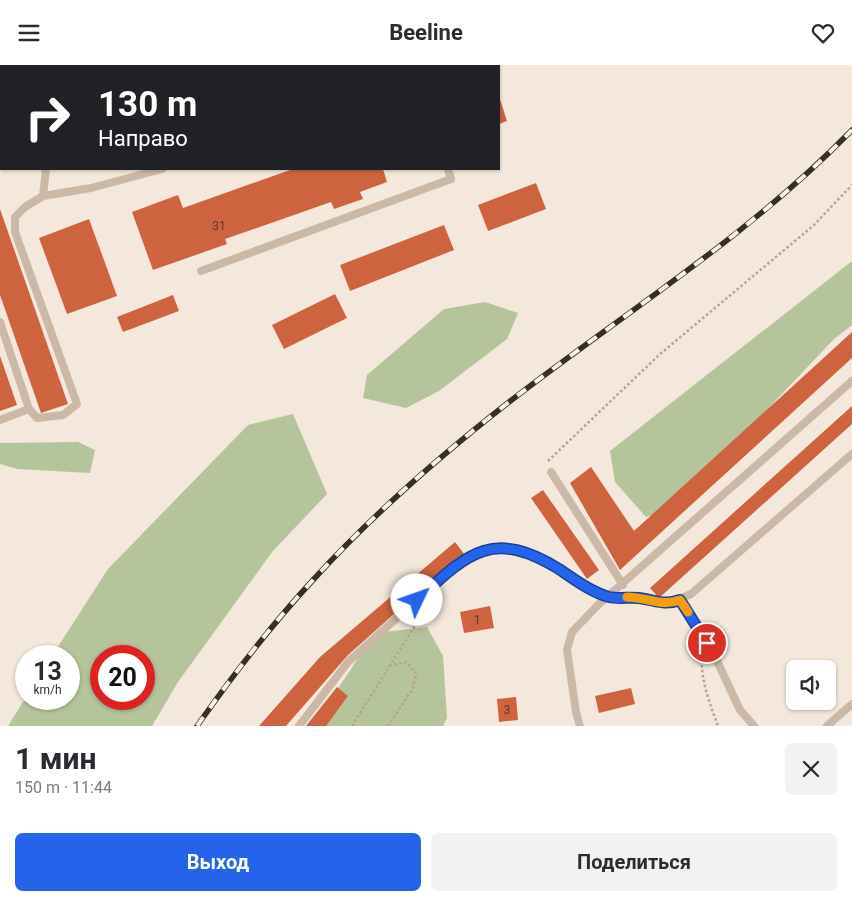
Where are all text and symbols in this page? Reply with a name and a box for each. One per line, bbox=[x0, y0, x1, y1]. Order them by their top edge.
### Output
icon: menu bbox=[15, 19, 43, 47]
icon: heart bbox=[809, 19, 837, 47]
text: Beeline bbox=[389, 20, 463, 45]
text: 130 m bbox=[98, 84, 197, 125]
icon: right bbox=[15, 85, 80, 150]
text: Направо bbox=[98, 126, 188, 151]
house number: 31 bbox=[212, 219, 226, 233]
position arrow bbox=[390, 573, 442, 625]
house number: 1 bbox=[474, 613, 480, 627]
pin bbox=[686, 622, 728, 664]
icon: arrive bbox=[693, 629, 721, 657]
speed limit sign: 20 bbox=[90, 645, 155, 710]
text: 13 bbox=[33, 657, 62, 686]
map controls bbox=[786, 660, 836, 710]
button: sound bbox=[786, 660, 836, 710]
text: km/h bbox=[33, 683, 62, 697]
house number: 3 bbox=[504, 703, 510, 717]
text: 1 мин bbox=[15, 741, 96, 776]
button: close bbox=[785, 743, 837, 795]
text: 150 m · 11:44 bbox=[15, 778, 112, 797]
button: Выход bbox=[15, 833, 421, 891]
button: Поделиться bbox=[431, 833, 837, 891]

